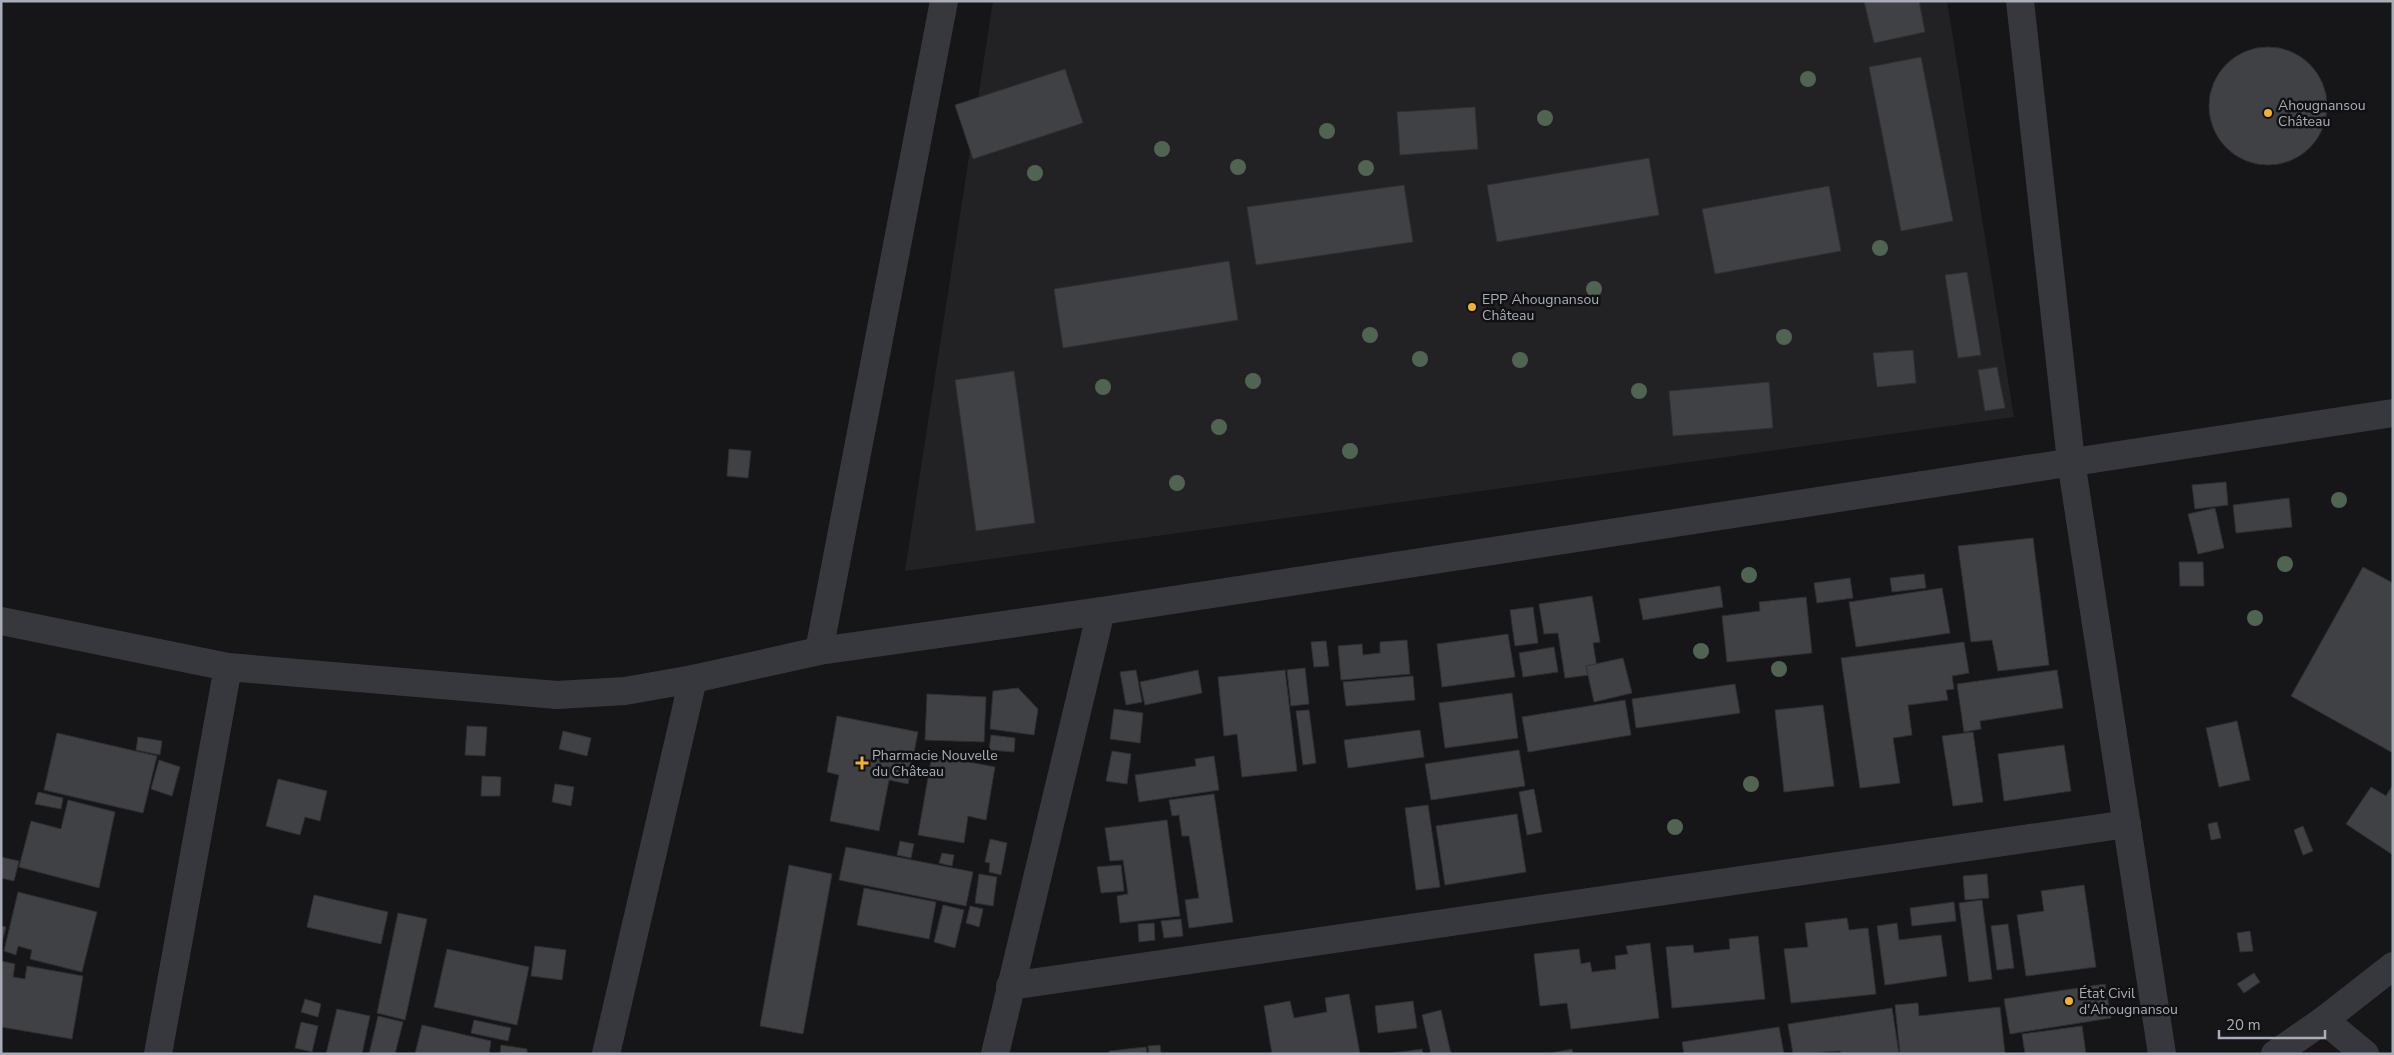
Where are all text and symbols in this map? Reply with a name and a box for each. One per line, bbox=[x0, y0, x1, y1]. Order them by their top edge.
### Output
place label: Ahougnansou Château bbox=[2278, 96, 2366, 131]
marker: Ahougnansou Château bbox=[2262, 107, 2274, 119]
place label: EPP Ahougnansou Château bbox=[1482, 290, 1599, 325]
marker: EPP Ahougnansou Château bbox=[1466, 301, 1478, 313]
place label: Pharmacie Nouvelle du Château bbox=[872, 746, 998, 781]
marker: Pharmacie Nouvelle du Château bbox=[856, 757, 868, 769]
place label: État Civil d'Ahougnansou bbox=[2079, 984, 2178, 1019]
marker: État Civil d'Ahougnansou bbox=[2063, 995, 2075, 1007]
scale bar bbox=[2219, 1008, 2325, 1040]
text: 20 m bbox=[2226, 1015, 2261, 1035]

